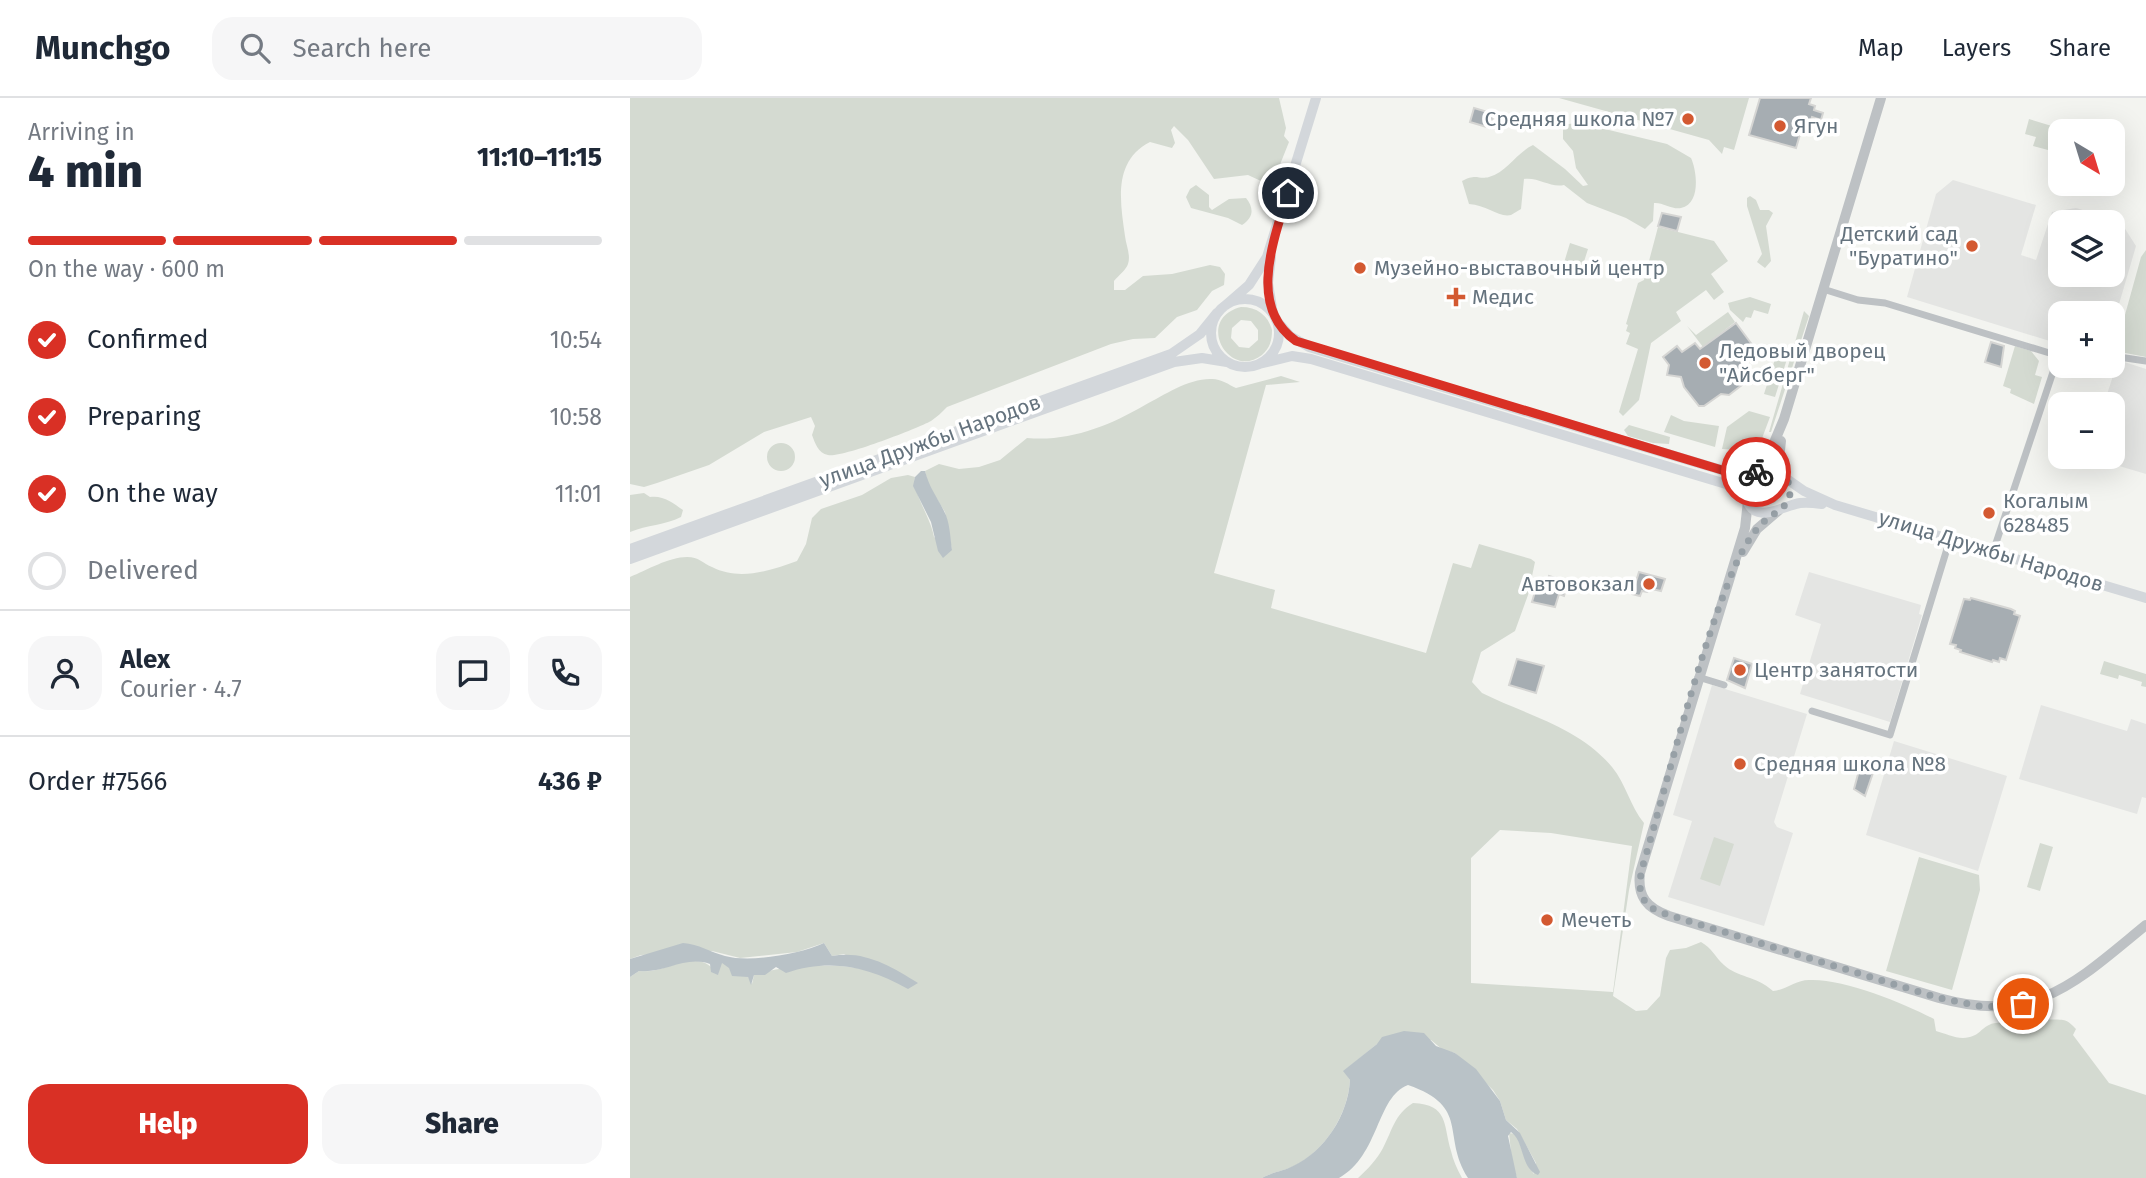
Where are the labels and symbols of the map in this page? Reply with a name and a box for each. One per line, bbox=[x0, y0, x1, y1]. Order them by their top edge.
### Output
place label: Средняя школа №7 bbox=[1484, 106, 1674, 132]
marker: Средняя школа №7 bbox=[1680, 111, 1696, 127]
place label: Ягун bbox=[1794, 113, 1839, 139]
marker: Ягун bbox=[1772, 118, 1788, 134]
north arrow bbox=[2048, 119, 2124, 196]
pin bbox=[1258, 163, 1318, 223]
place label: Детский сад "Буратино" bbox=[1840, 221, 1958, 271]
marker: Детский сад "Буратино" bbox=[1964, 238, 1980, 254]
place label: Музейно-выставочный центр bbox=[1374, 255, 1665, 281]
marker: Музейно-выставочный центр bbox=[1352, 260, 1368, 276]
place label: Медис bbox=[1472, 284, 1534, 310]
marker: Медис bbox=[1446, 287, 1466, 307]
place label: Ледовый дворец "Айсберг" bbox=[1719, 338, 1885, 388]
marker: Ледовый дворец "Айсберг" bbox=[1697, 355, 1713, 371]
street label: улица Дружбы Народов bbox=[816, 389, 1044, 493]
courier bbox=[1721, 437, 1791, 507]
place label: Когалым 628485 bbox=[2003, 488, 2089, 538]
street label: улица Дружбы Народов bbox=[1875, 504, 2107, 598]
marker: Когалым 628485 bbox=[1981, 505, 1997, 521]
place label: Автовокзал bbox=[1522, 571, 1635, 597]
marker: Автовокзал bbox=[1641, 576, 1657, 592]
place label: Центр занятости bbox=[1754, 657, 1918, 683]
marker: Центр занятости bbox=[1732, 662, 1748, 678]
place label: Средняя школа №8 bbox=[1754, 751, 1946, 777]
marker: Средняя школа №8 bbox=[1732, 756, 1748, 772]
place label: Мечеть bbox=[1561, 907, 1632, 933]
marker: Мечеть bbox=[1539, 912, 1555, 928]
pin bbox=[1993, 974, 2053, 1034]

